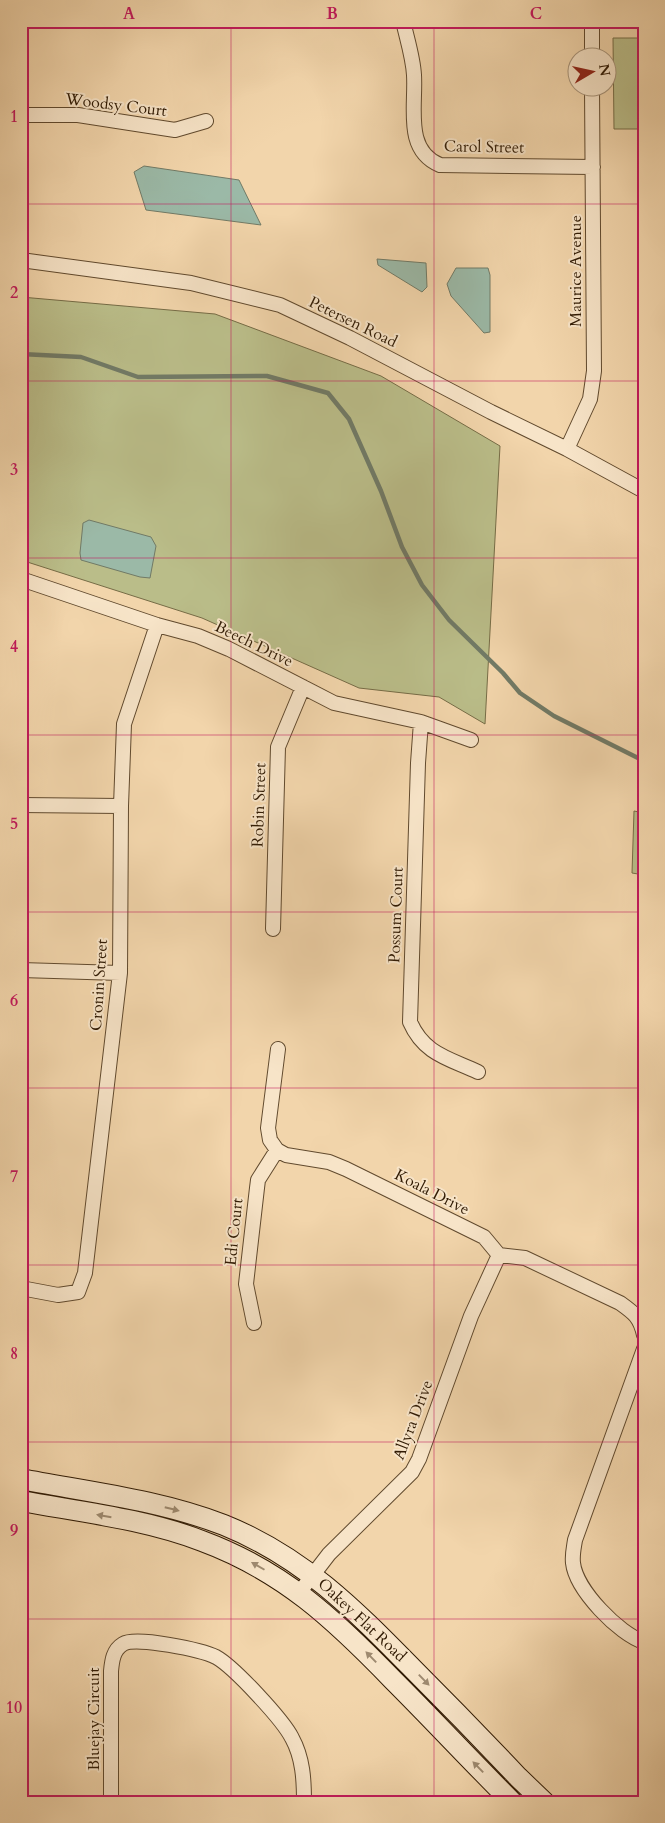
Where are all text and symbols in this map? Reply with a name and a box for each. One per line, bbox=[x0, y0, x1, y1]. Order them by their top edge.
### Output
text: A bbox=[123, 3, 135, 25]
text: B bbox=[326, 3, 338, 25]
text: C bbox=[530, 3, 542, 25]
north arrow bbox=[568, 48, 618, 98]
text: N bbox=[594, 63, 615, 78]
street label: Woodsy Court bbox=[63, 88, 168, 122]
text: 1 bbox=[10, 106, 18, 128]
street label: Carol Street bbox=[444, 135, 524, 159]
street label: Maurice Avenue bbox=[565, 215, 587, 327]
text: 2 bbox=[10, 282, 18, 304]
street label: Petersen Road bbox=[305, 291, 401, 353]
text: 3 bbox=[10, 459, 18, 481]
street label: Beech Drive bbox=[211, 616, 297, 672]
text: 4 bbox=[10, 636, 18, 658]
street label: Robin Street bbox=[247, 762, 271, 848]
text: 5 bbox=[10, 813, 18, 835]
street label: Possum Court bbox=[383, 867, 409, 963]
street label: Cronin Street bbox=[85, 938, 113, 1032]
text: 6 bbox=[10, 990, 18, 1012]
street label: Koala Drive bbox=[391, 1164, 473, 1220]
text: 7 bbox=[10, 1166, 18, 1188]
street label: Edi Court bbox=[220, 1197, 248, 1267]
text: 8 bbox=[10, 1343, 18, 1365]
street label: Allyra Drive bbox=[388, 1377, 438, 1463]
one-way arrow bbox=[165, 1505, 180, 1513]
one-way arrow bbox=[96, 1512, 112, 1520]
text: 9 bbox=[10, 1520, 18, 1542]
one-way arrow bbox=[251, 1562, 264, 1571]
street label: Oakey Flat Road bbox=[313, 1573, 412, 1667]
one-way arrow bbox=[365, 1651, 377, 1663]
street label: Bluejay Circuit bbox=[83, 1667, 105, 1771]
one-way arrow bbox=[418, 1673, 430, 1685]
text: 10 bbox=[6, 1697, 22, 1719]
one-way arrow bbox=[472, 1761, 484, 1773]

